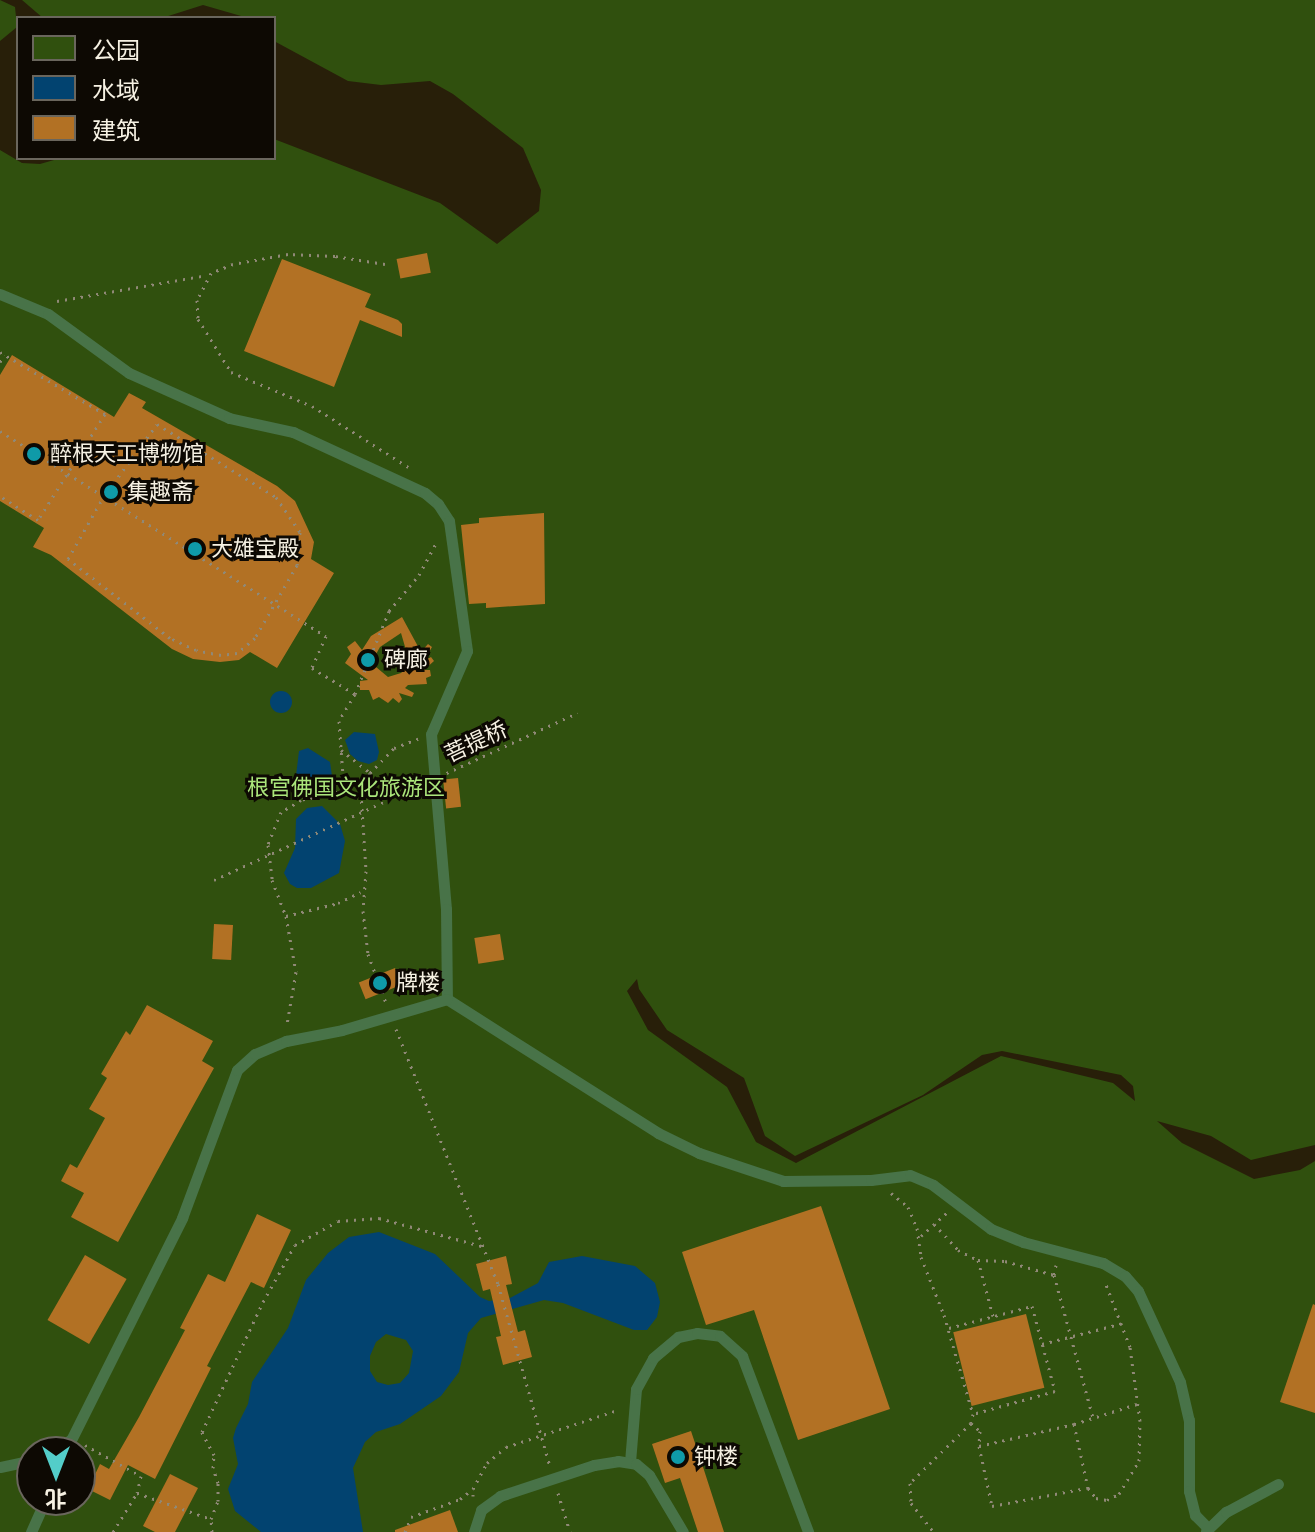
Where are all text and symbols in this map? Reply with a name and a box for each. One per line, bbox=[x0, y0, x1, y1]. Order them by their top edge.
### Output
legend bbox=[16, 16, 276, 160]
text: 公园 bbox=[92, 37, 140, 65]
text: 水域 bbox=[92, 77, 140, 105]
text: 建筑 bbox=[92, 117, 140, 145]
place label: 醉根天工博物馆 bbox=[50, 441, 204, 467]
marker: 醉根天工博物馆 bbox=[25, 445, 43, 463]
place label: 集趣斋 bbox=[127, 479, 193, 505]
marker: 集趣斋 bbox=[102, 483, 120, 501]
place label: 大雄宝殿 bbox=[211, 536, 299, 562]
marker: 大雄宝殿 bbox=[186, 540, 204, 558]
place label: 碑廊 bbox=[384, 647, 428, 673]
marker: 碑廊 bbox=[359, 651, 377, 669]
street label: 菩提桥 bbox=[441, 716, 511, 768]
park label: 根宫佛国文化旅游区 bbox=[247, 775, 445, 801]
place label: 牌楼 bbox=[396, 970, 440, 996]
marker: 牌楼 bbox=[371, 974, 389, 992]
north arrow bbox=[16, 1436, 96, 1516]
place label: 钟楼 bbox=[694, 1444, 738, 1470]
marker: 钟楼 bbox=[669, 1448, 687, 1466]
text: 北 bbox=[45, 1486, 67, 1511]

